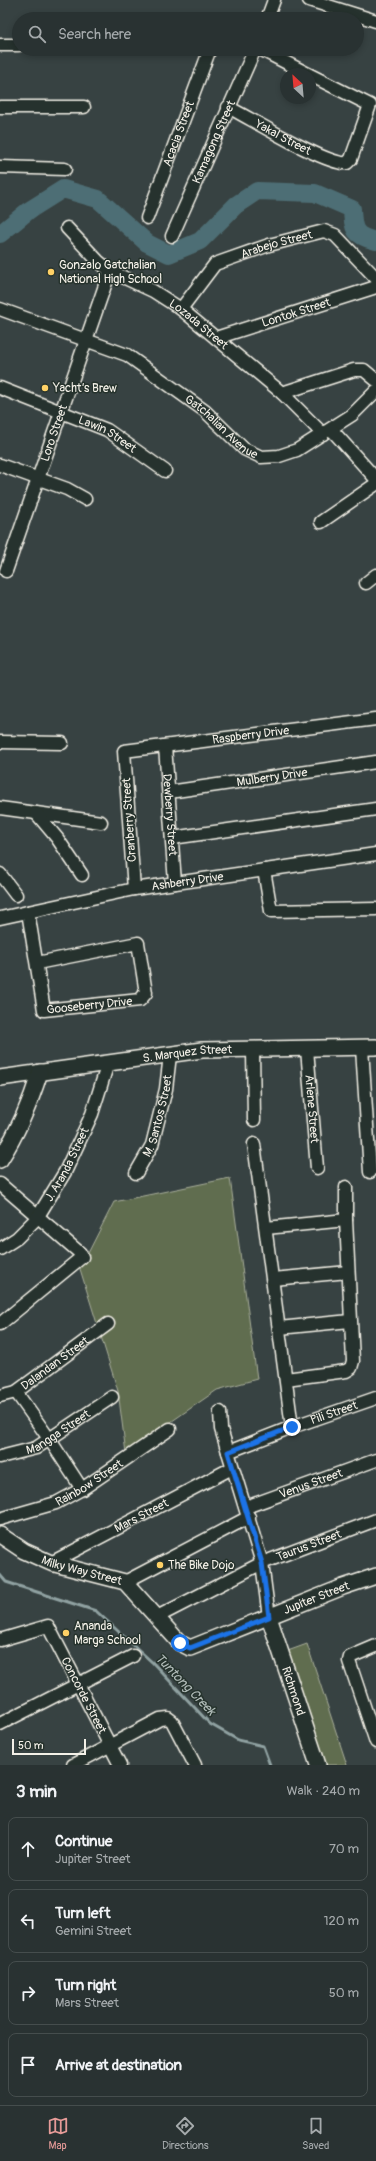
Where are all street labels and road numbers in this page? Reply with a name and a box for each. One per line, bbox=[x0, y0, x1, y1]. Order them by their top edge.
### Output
street label: Kamagong Street bbox=[189, 98, 239, 186]
street label: Acacia Street bbox=[160, 99, 198, 169]
street label: Yakal Street bbox=[252, 116, 313, 159]
street label: Arabejo Street bbox=[239, 227, 314, 262]
street label: Lontok Street bbox=[260, 295, 333, 331]
street label: Lozada Street bbox=[166, 296, 231, 353]
street label: Gatchalian Avenue bbox=[182, 392, 260, 462]
street label: Loro Street bbox=[38, 403, 71, 464]
street label: Lawin Street bbox=[76, 412, 139, 456]
street label: Raspberry Drive bbox=[211, 723, 290, 748]
street label: Mulberry Drive bbox=[236, 765, 308, 790]
street label: Dewberry Street bbox=[159, 773, 180, 857]
street label: Cranberry Street bbox=[119, 777, 140, 863]
street label: Ashberry Drive bbox=[150, 869, 225, 894]
street label: Gooseberry Drive bbox=[46, 994, 133, 1018]
street label: S. Marquez Street bbox=[142, 1042, 232, 1066]
street label: M. Santos Street bbox=[140, 1074, 176, 1160]
street label: Arlene Street bbox=[301, 1074, 322, 1144]
street label: J. Aranda Street bbox=[42, 1125, 93, 1204]
street label: Dalandan Street bbox=[18, 1333, 93, 1394]
street label: Pili Street bbox=[308, 1398, 360, 1428]
street label: Mangga Street bbox=[25, 1407, 93, 1458]
street label: Rainbow Street bbox=[53, 1456, 126, 1510]
street label: Venus Street bbox=[277, 1466, 345, 1502]
street label: Mars Street bbox=[112, 1496, 171, 1536]
street label: Taurus Street bbox=[274, 1527, 344, 1565]
street label: Milky Way Street bbox=[39, 1553, 123, 1589]
street label: Jupiter Street bbox=[281, 1578, 351, 1618]
street label: Concorde Street bbox=[57, 1655, 110, 1736]
street label: Richmond bbox=[278, 1665, 308, 1718]

